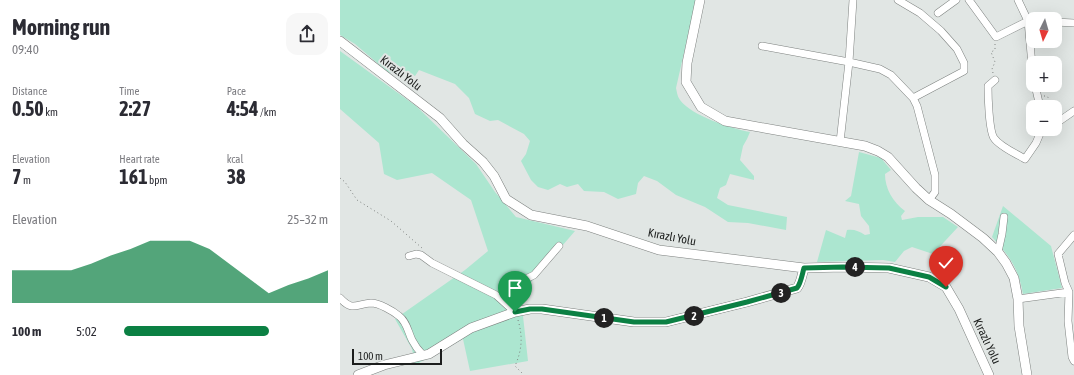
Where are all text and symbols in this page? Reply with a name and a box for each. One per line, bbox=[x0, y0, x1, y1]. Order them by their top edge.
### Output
north arrow bbox=[1026, 12, 1062, 48]
map controls bbox=[1026, 12, 1062, 136]
button: share bbox=[286, 13, 328, 55]
text: Morning run bbox=[12, 14, 110, 40]
text: 09:40 bbox=[12, 42, 39, 57]
street label: Kırazlı Yolu bbox=[378, 53, 425, 94]
button: + bbox=[1026, 56, 1062, 92]
text: Distance bbox=[12, 85, 47, 97]
text: Time bbox=[119, 85, 139, 97]
text: Pace bbox=[227, 85, 246, 97]
text: 0.50 bbox=[12, 97, 44, 120]
text: 2:27 bbox=[119, 97, 151, 120]
text: 4:54 bbox=[227, 97, 258, 120]
button: − bbox=[1026, 100, 1062, 136]
text: km bbox=[44, 106, 58, 118]
text: /km bbox=[258, 106, 276, 118]
text: Elevation bbox=[12, 153, 50, 165]
text: Heart rate bbox=[119, 153, 160, 165]
text: kcal bbox=[227, 153, 243, 165]
text: 7 bbox=[12, 165, 21, 188]
text: 161 bbox=[119, 165, 148, 188]
text: 38 bbox=[227, 165, 245, 188]
text: m bbox=[21, 174, 31, 186]
text: bpm bbox=[148, 174, 167, 186]
text: Elevation bbox=[12, 212, 57, 227]
text: 25–32 m bbox=[287, 212, 328, 227]
street label: Kırazlı Yolu bbox=[647, 225, 697, 249]
pin bbox=[929, 246, 963, 287]
icon: check bbox=[935, 252, 957, 274]
pin: 4 bbox=[845, 257, 865, 277]
text: 4 bbox=[852, 261, 858, 273]
pin bbox=[498, 271, 532, 312]
icon: arrive bbox=[504, 277, 526, 299]
pin: 3 bbox=[771, 283, 791, 303]
text: 3 bbox=[778, 287, 784, 299]
pin: 2 bbox=[684, 306, 704, 326]
pin: 1 bbox=[594, 308, 614, 328]
text: 2 bbox=[691, 310, 697, 322]
text: 1 bbox=[601, 312, 607, 324]
street label: Kırazlı Yolu bbox=[970, 316, 1004, 366]
text: 100 m bbox=[12, 324, 41, 339]
text: 5:02 bbox=[76, 324, 97, 339]
scale bar bbox=[352, 347, 442, 366]
text: 100 m bbox=[358, 350, 383, 362]

